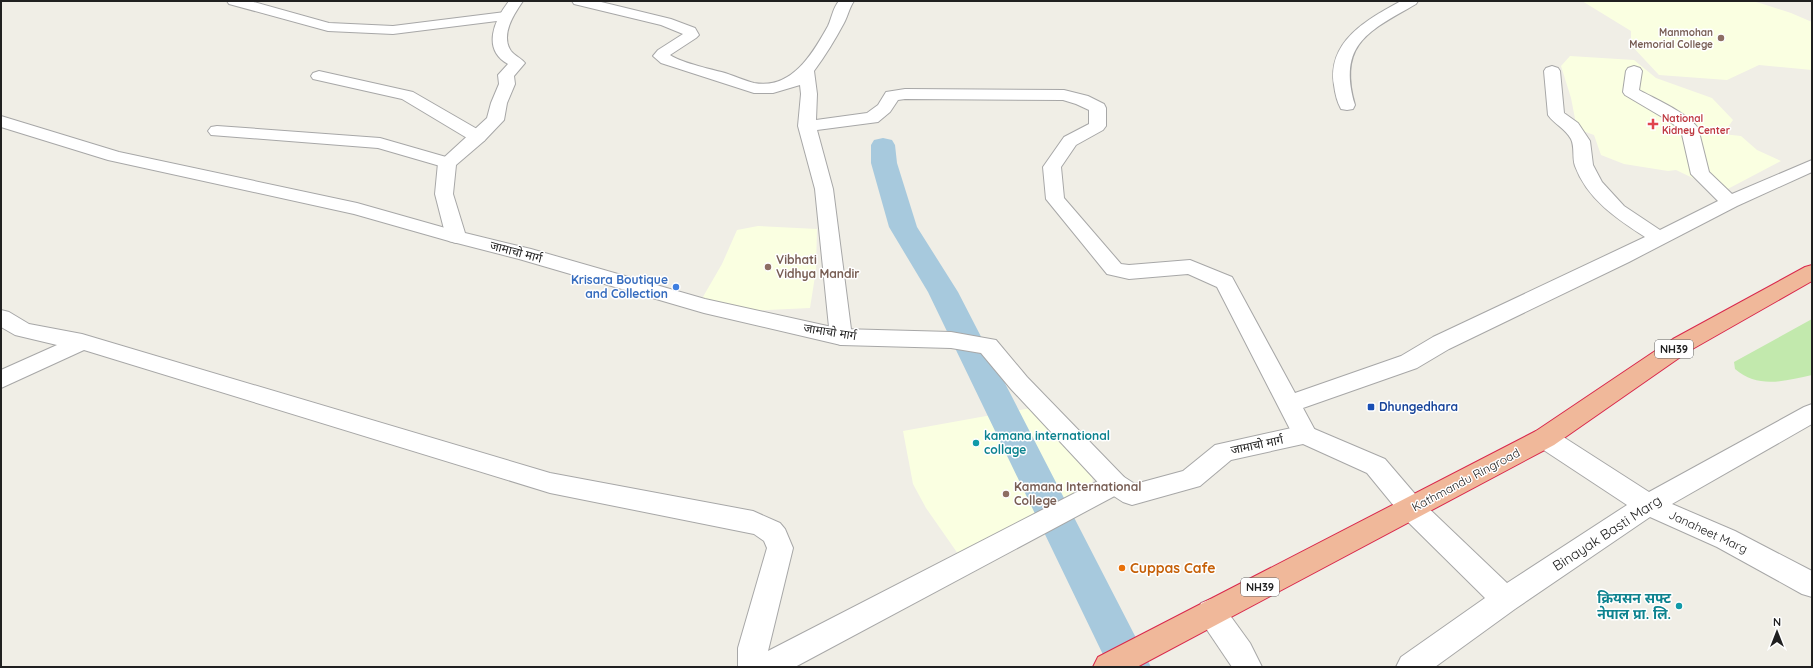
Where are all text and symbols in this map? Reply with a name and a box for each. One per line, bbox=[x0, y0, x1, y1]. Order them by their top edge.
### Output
place label: Manmohan Memorial College bbox=[1629, 26, 1713, 51]
marker: Manmohan Memorial College bbox=[1716, 33, 1726, 43]
place label: National Kidney Center bbox=[1662, 112, 1731, 137]
marker: National Kidney Center bbox=[1647, 118, 1659, 130]
street label: जामाचो मार्ग bbox=[488, 237, 545, 266]
place label: Vibhati Vidhya Mandir bbox=[776, 252, 860, 281]
marker: Vibhati Vidhya Mandir bbox=[763, 262, 773, 272]
place label: Krisara Boutique and Collection bbox=[571, 272, 668, 301]
marker: Krisara Boutique and Collection bbox=[671, 282, 681, 292]
street label: जामाचो मार्ग bbox=[803, 320, 859, 343]
road number: NH39 bbox=[1655, 340, 1693, 358]
place label: Dhungedhara bbox=[1379, 399, 1458, 414]
marker: Dhungedhara bbox=[1366, 402, 1376, 412]
place label: kamana international collage bbox=[984, 428, 1110, 457]
street label: जामाचो मार्ग bbox=[1229, 431, 1286, 457]
marker: kamana international collage bbox=[971, 438, 981, 448]
street label: Kathmandu Ringroad bbox=[1409, 445, 1522, 514]
place label: Kamana International College bbox=[1014, 479, 1141, 508]
marker: Kamana International College bbox=[1001, 489, 1011, 499]
street label: Binayak Basti Marg bbox=[1549, 491, 1665, 575]
street label: Janaheet Marg bbox=[1666, 507, 1750, 556]
place label: Cuppas Cafe bbox=[1130, 559, 1216, 577]
marker: Cuppas Cafe bbox=[1117, 563, 1127, 573]
road number: NH39 bbox=[1241, 578, 1279, 596]
place label: क्रियसन सफ्ट नेपाल प्रा. लि. bbox=[1597, 589, 1671, 623]
marker: क्रियसन सफ्ट नेपाल प्रा. लि. bbox=[1674, 601, 1684, 611]
north arrow bbox=[1757, 612, 1797, 652]
text: N bbox=[1773, 615, 1781, 629]

